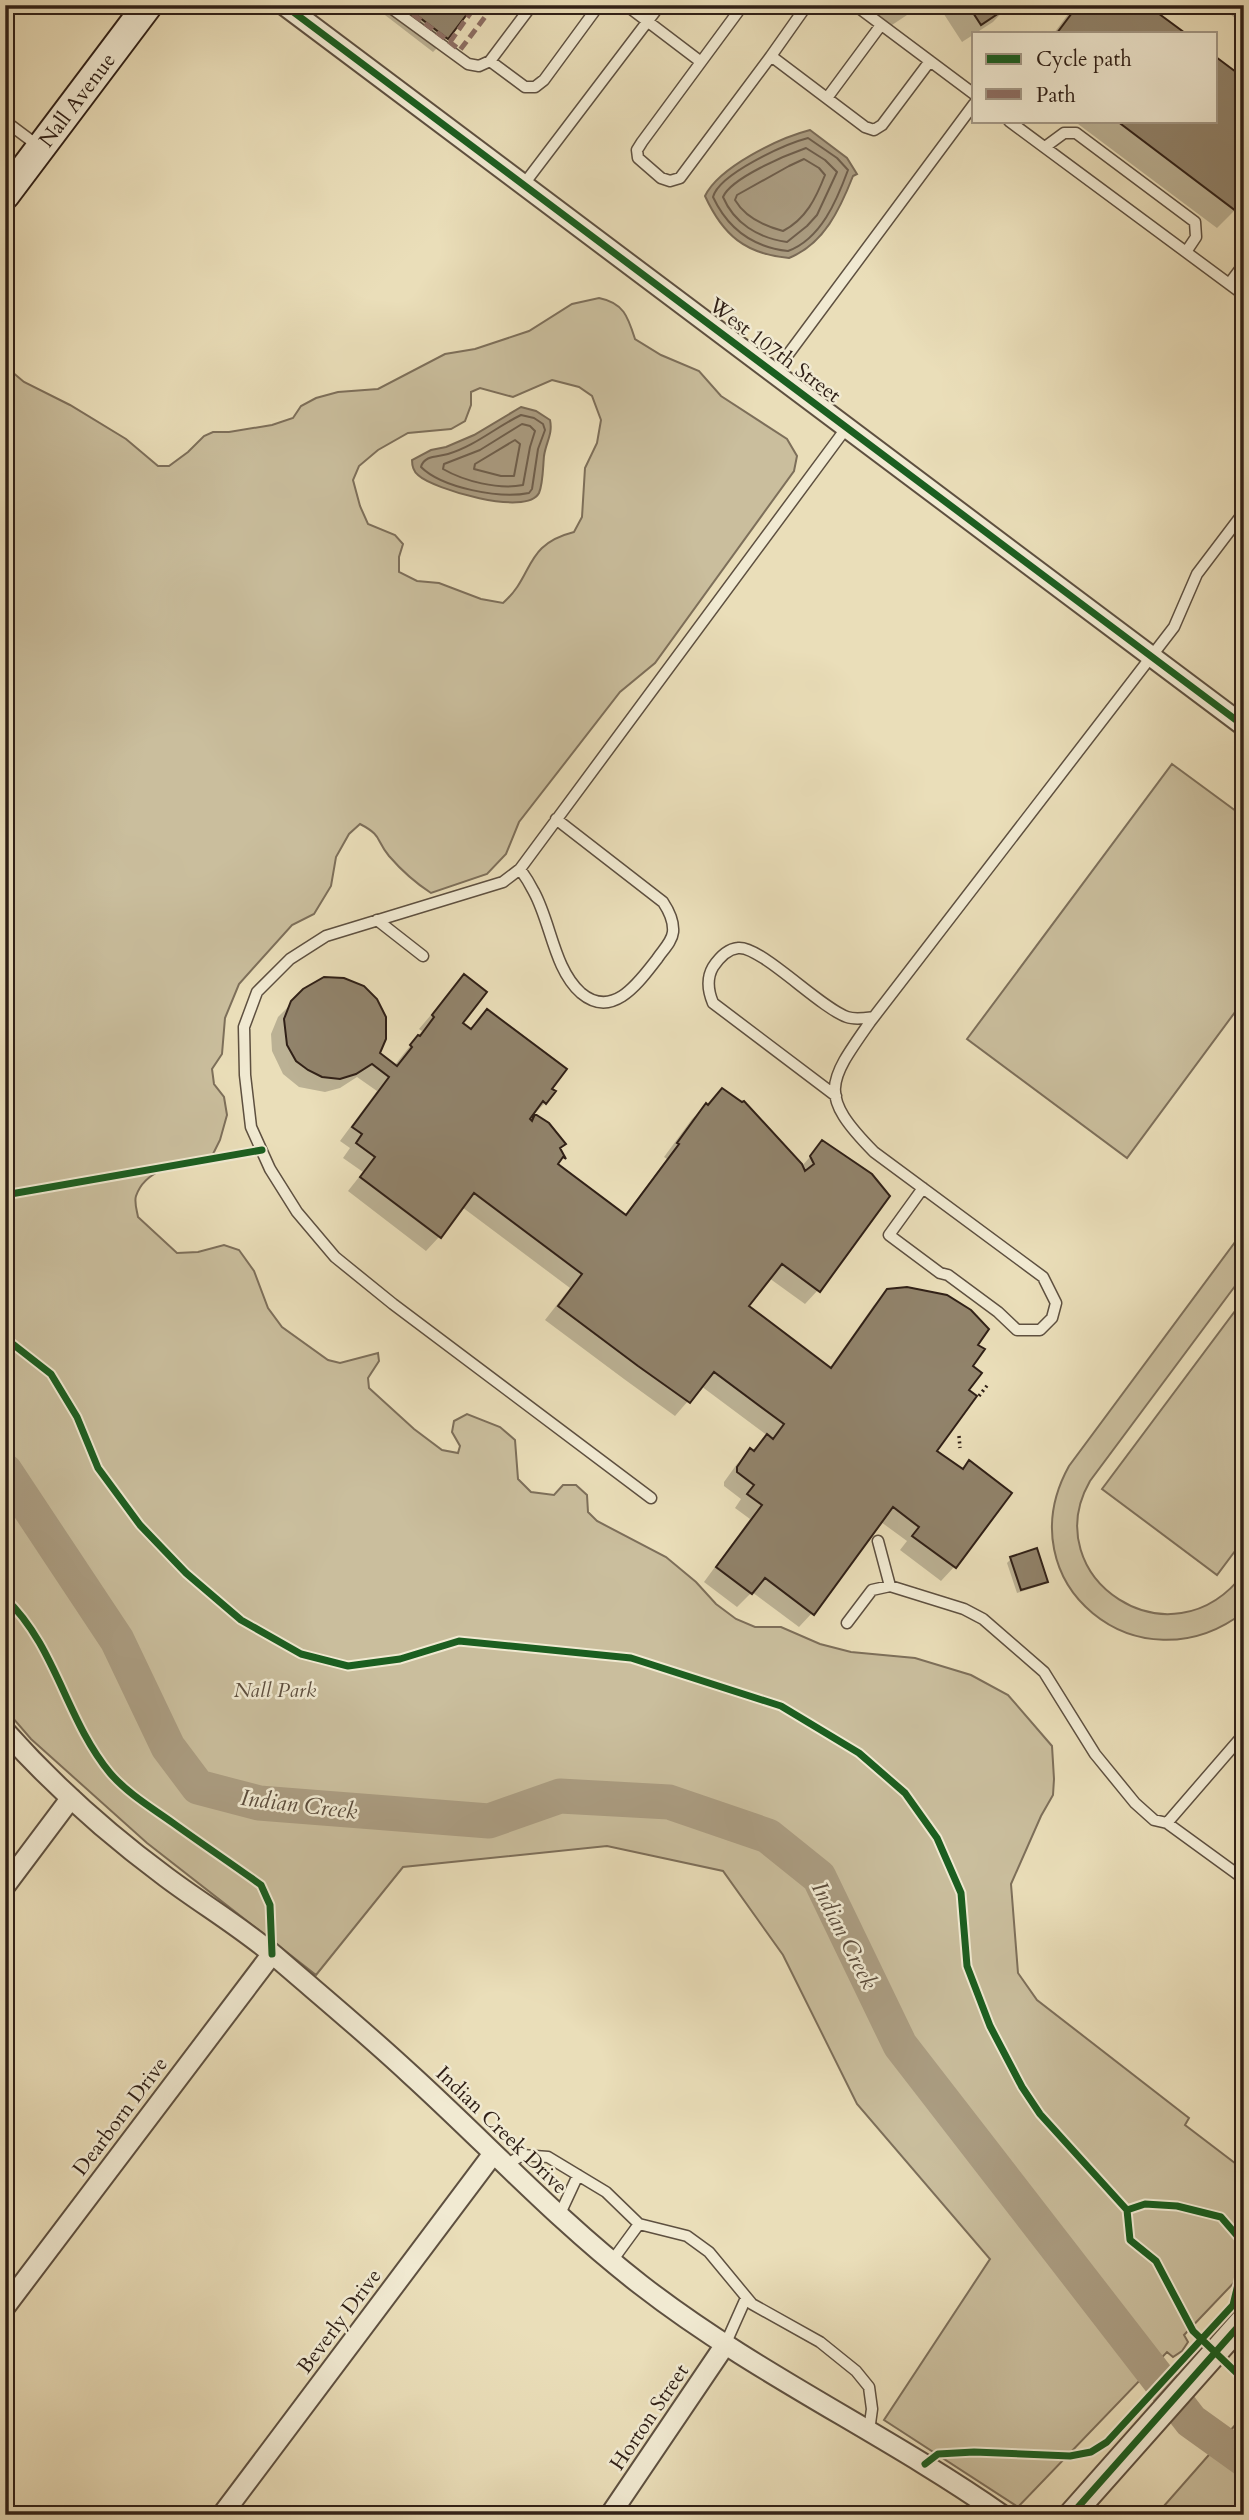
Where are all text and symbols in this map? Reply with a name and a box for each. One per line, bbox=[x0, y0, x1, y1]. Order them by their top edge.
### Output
legend bbox=[972, 32, 1218, 122]
text: Cycle path bbox=[1036, 45, 1132, 74]
street label: Nall Avenue bbox=[32, 47, 123, 154]
text: Path bbox=[1036, 81, 1076, 110]
street label: West 107th Street bbox=[702, 290, 847, 410]
park label: Nall Park bbox=[234, 1676, 317, 1705]
water label: Indian Creek bbox=[239, 1782, 360, 1827]
water label: Indian Creek bbox=[804, 1876, 885, 1995]
street label: Dearborn Drive bbox=[66, 2051, 175, 2182]
street label: Indian Creek Drive bbox=[429, 2060, 574, 2201]
street label: Beverly Drive bbox=[290, 2263, 388, 2380]
street label: Horton Street bbox=[603, 2358, 696, 2476]

